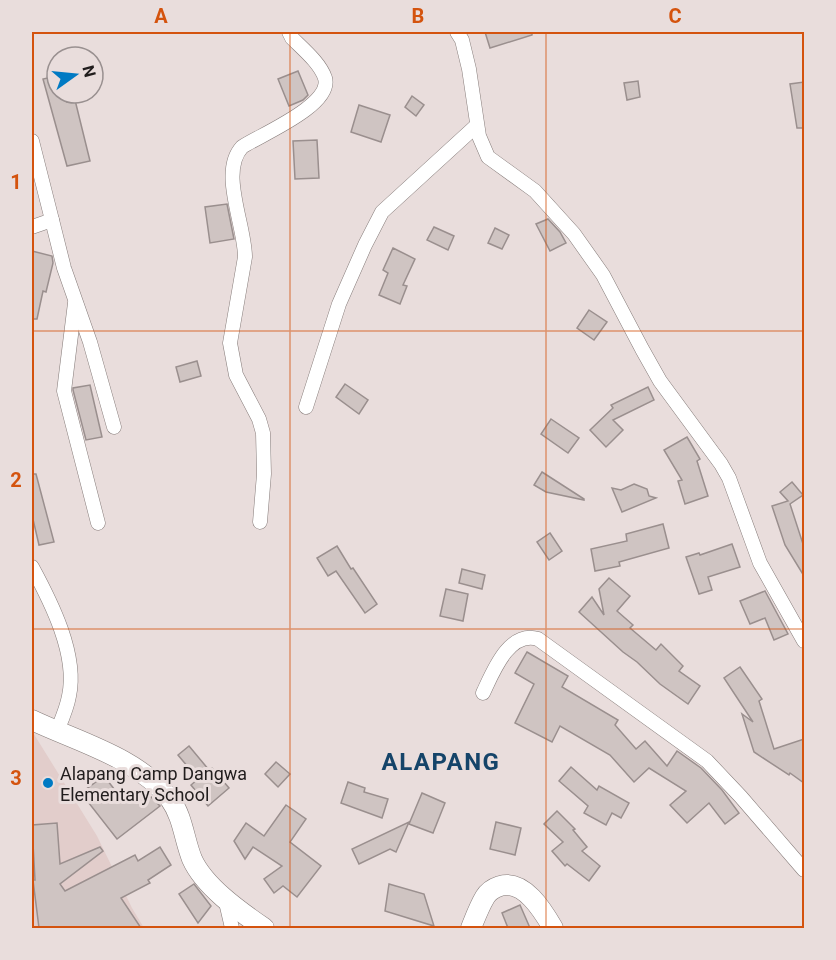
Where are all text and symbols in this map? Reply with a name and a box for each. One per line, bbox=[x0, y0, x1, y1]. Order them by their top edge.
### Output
text: A bbox=[154, 4, 168, 28]
text: B bbox=[412, 4, 424, 28]
text: C bbox=[668, 4, 682, 28]
north arrow bbox=[45, 45, 105, 105]
text: N bbox=[78, 63, 100, 79]
text: 1 bbox=[10, 170, 22, 194]
text: 2 bbox=[10, 468, 22, 492]
district label: ALAPANG bbox=[382, 748, 500, 776]
place label: Alapang Camp Dangwa Elementary School bbox=[60, 763, 247, 805]
text: 3 bbox=[10, 766, 22, 790]
marker: Alapang Camp Dangwa Elementary School bbox=[41, 776, 55, 790]

